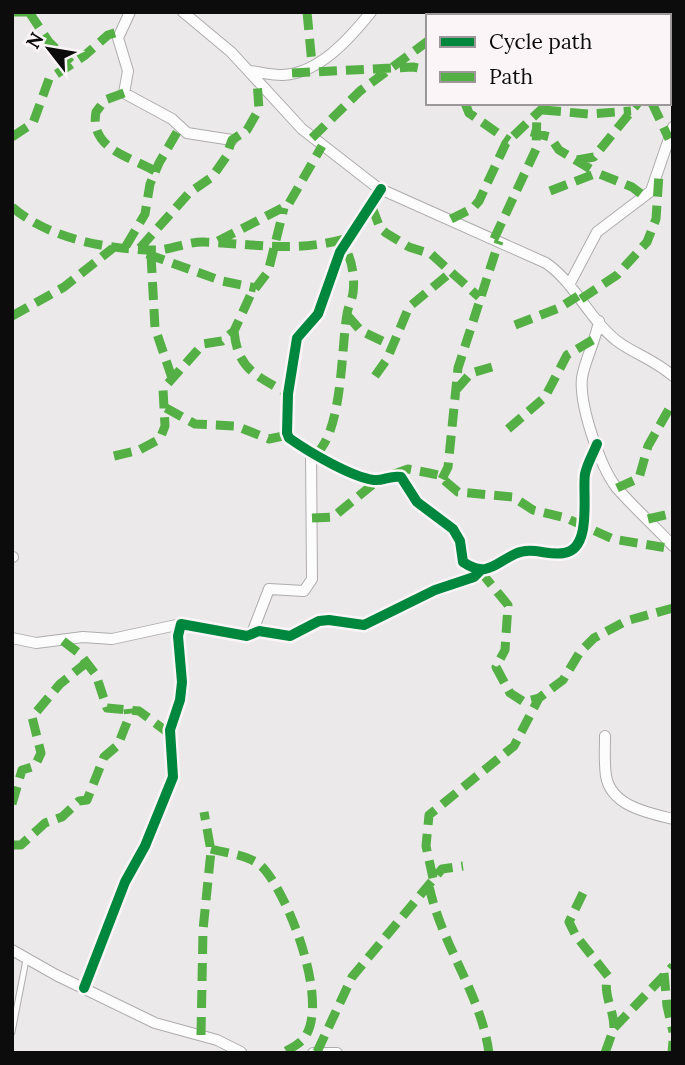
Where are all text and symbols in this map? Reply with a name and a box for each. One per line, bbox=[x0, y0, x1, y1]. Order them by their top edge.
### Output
north arrow bbox=[14, 14, 84, 84]
legend bbox=[426, 14, 671, 105]
text: N bbox=[20, 28, 49, 53]
text: Cycle path bbox=[489, 28, 592, 55]
text: Path bbox=[489, 63, 533, 90]

